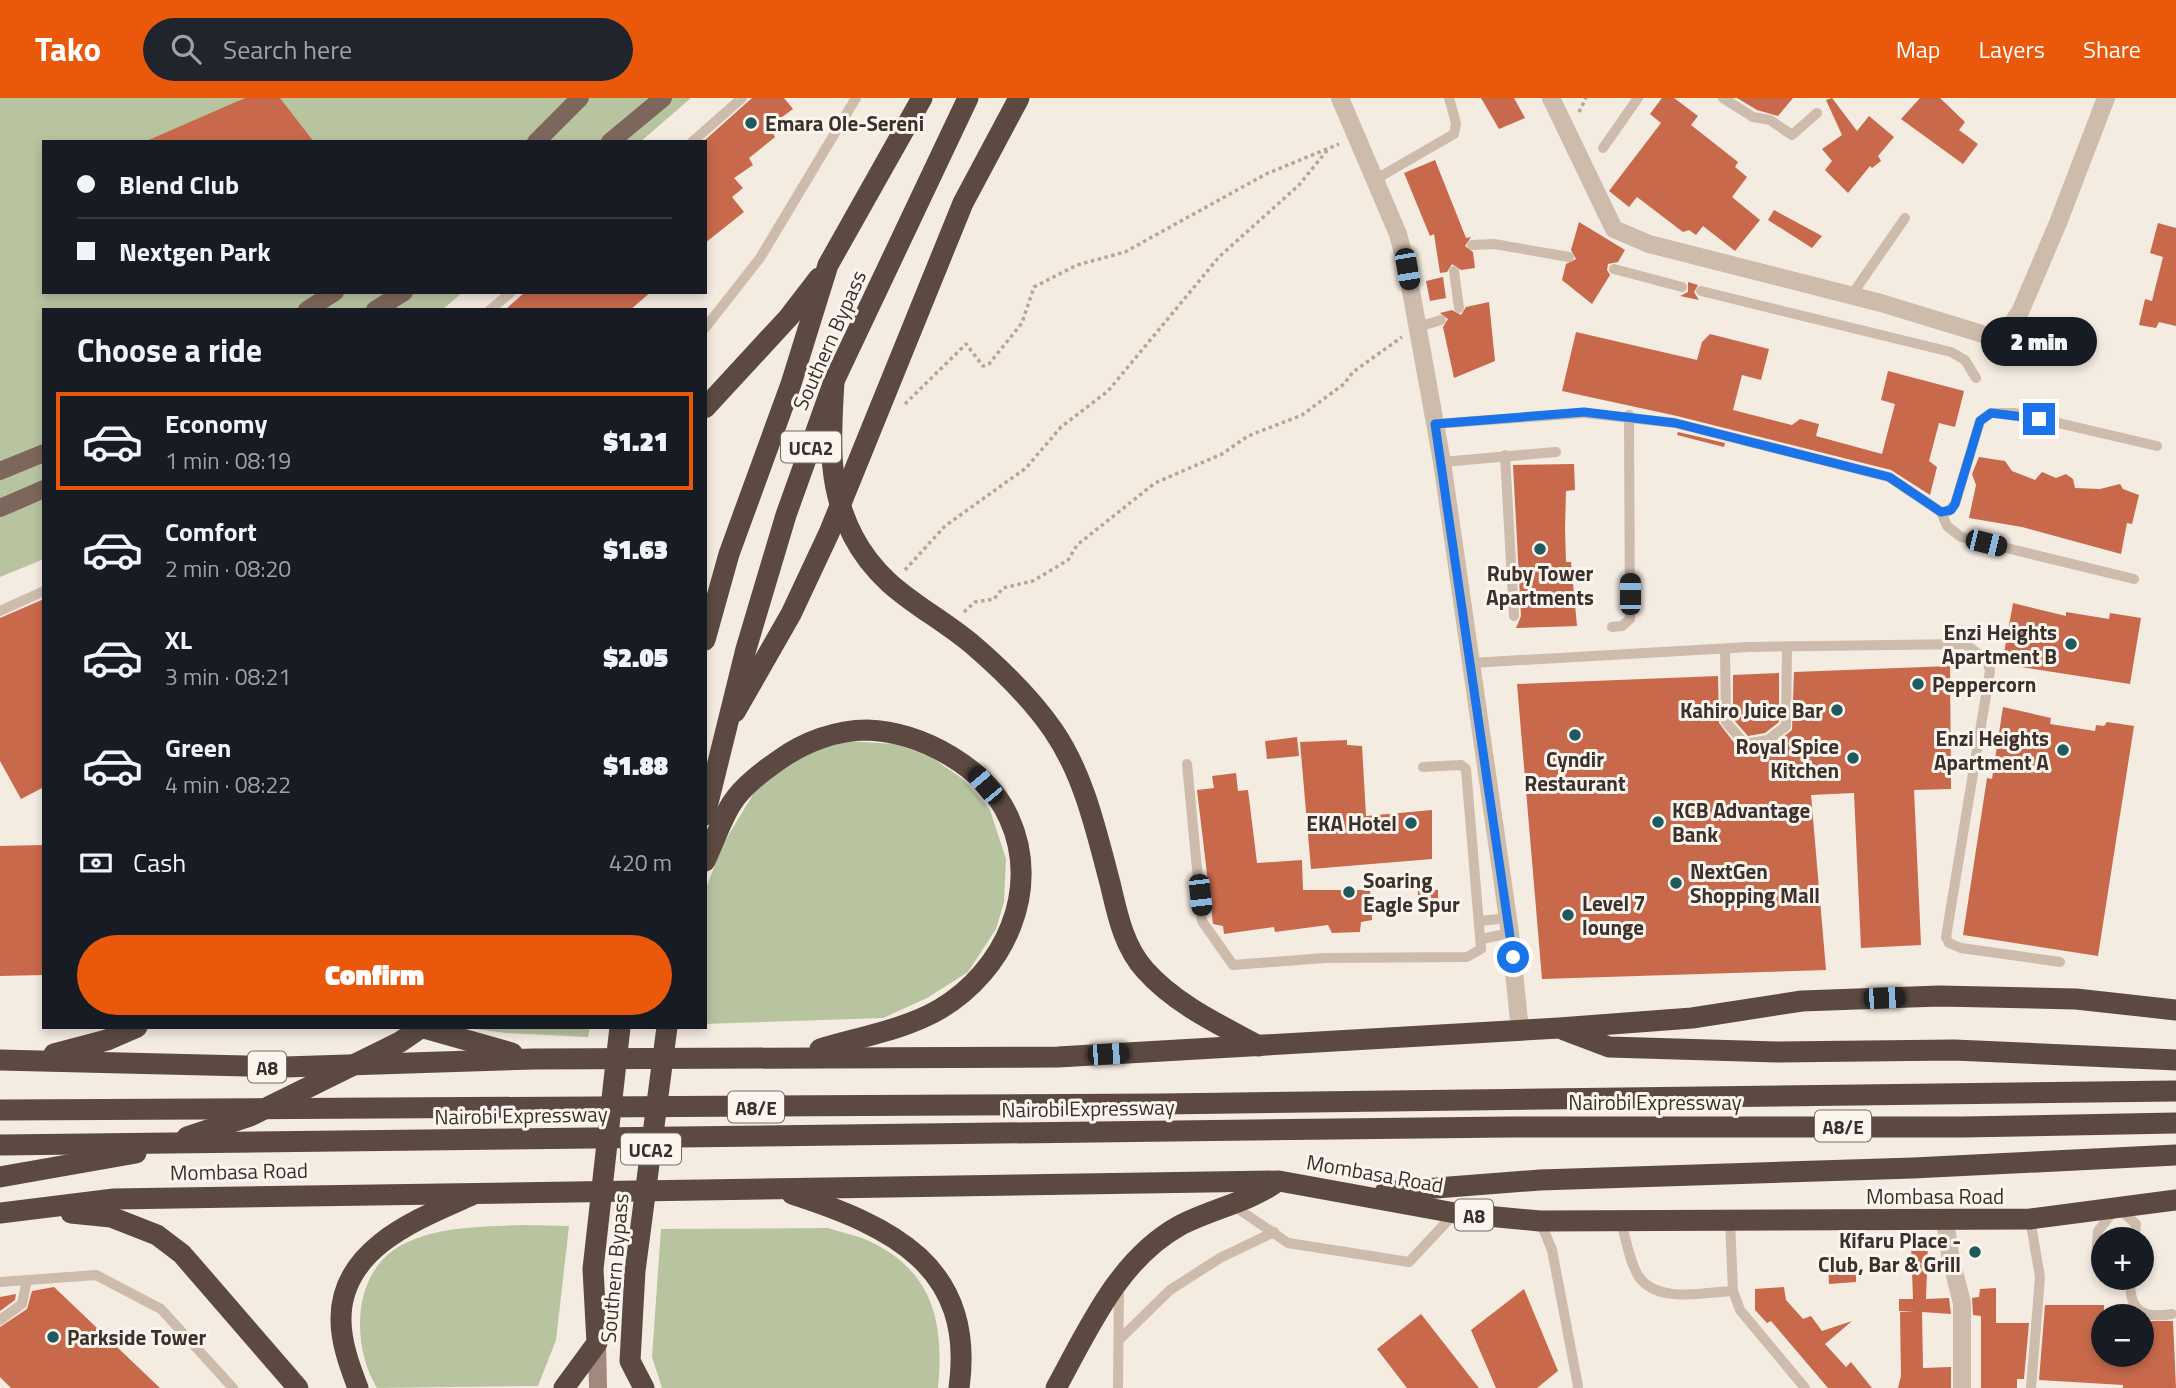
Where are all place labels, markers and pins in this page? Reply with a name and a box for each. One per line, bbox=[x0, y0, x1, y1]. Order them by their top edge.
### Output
place label: Emara Ole-Sereni bbox=[765, 107, 924, 139]
marker: Emara Ole-Sereni bbox=[743, 115, 759, 131]
marker: Ruby Tower Apartments bbox=[1532, 541, 1548, 557]
place label: Ruby Tower Apartments bbox=[1486, 557, 1594, 613]
place label: Enzi Heights Apartment B bbox=[1942, 616, 2057, 672]
marker: Enzi Heights Apartment B bbox=[2063, 636, 2079, 652]
place label: Peppercorn bbox=[1932, 668, 2036, 700]
marker: Peppercorn bbox=[1910, 676, 1926, 692]
place label: Kahiro Juice Bar bbox=[1680, 694, 1823, 726]
marker: Kahiro Juice Bar bbox=[1829, 702, 1845, 718]
place label: Enzi Heights Apartment A bbox=[1934, 722, 2049, 778]
marker: Cyndir Restaurant bbox=[1567, 727, 1583, 743]
place label: Royal Spice Kitchen bbox=[1736, 730, 1839, 786]
marker: Enzi Heights Apartment A bbox=[2055, 742, 2071, 758]
place label: Cyndir Restaurant bbox=[1524, 743, 1626, 799]
marker: Royal Spice Kitchen bbox=[1845, 750, 1861, 766]
place label: KCB Advantage Bank bbox=[1672, 794, 1810, 850]
place label: EKA Hotel bbox=[1306, 807, 1397, 839]
marker: KCB Advantage Bank bbox=[1650, 814, 1666, 830]
marker: EKA Hotel bbox=[1403, 815, 1419, 831]
place label: NextGen Shopping Mall bbox=[1690, 855, 1820, 911]
place label: Soaring Eagle Spur bbox=[1363, 864, 1460, 920]
marker: NextGen Shopping Mall bbox=[1668, 875, 1684, 891]
marker: Soaring Eagle Spur bbox=[1341, 884, 1357, 900]
place label: Level 7 lounge bbox=[1582, 887, 1646, 943]
marker: Level 7 lounge bbox=[1560, 907, 1576, 923]
place label: Kifaru Place - Club, Bar & Grill bbox=[1818, 1224, 1961, 1280]
marker: Kifaru Place - Club, Bar & Grill bbox=[1967, 1244, 1983, 1260]
place label: Parkside Tower bbox=[67, 1321, 207, 1353]
marker: Parkside Tower bbox=[45, 1329, 61, 1345]

